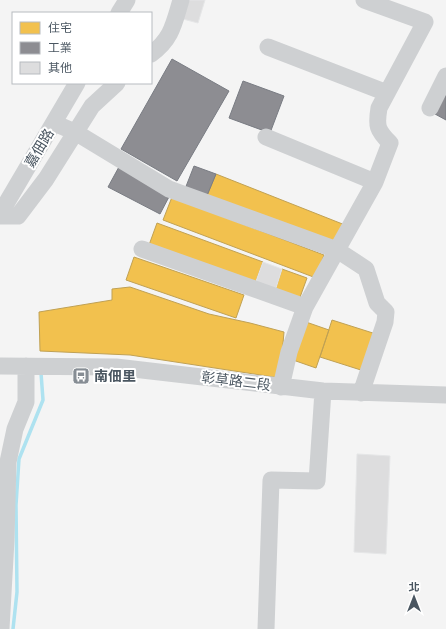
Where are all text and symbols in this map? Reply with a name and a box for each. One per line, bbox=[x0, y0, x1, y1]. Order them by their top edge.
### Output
legend bbox=[12, 12, 152, 84]
text: 住宅 bbox=[48, 20, 72, 36]
text: 工業 bbox=[48, 40, 72, 56]
text: 其他 bbox=[48, 60, 72, 76]
street label: 嘉佃路 bbox=[20, 125, 58, 171]
bus stop icon: 南佃里 bbox=[71, 366, 91, 386]
place label: 南佃里 bbox=[94, 367, 136, 385]
street label: 彰草路二段 bbox=[200, 368, 272, 394]
north arrow bbox=[394, 577, 434, 617]
text: 北 bbox=[409, 580, 420, 594]

